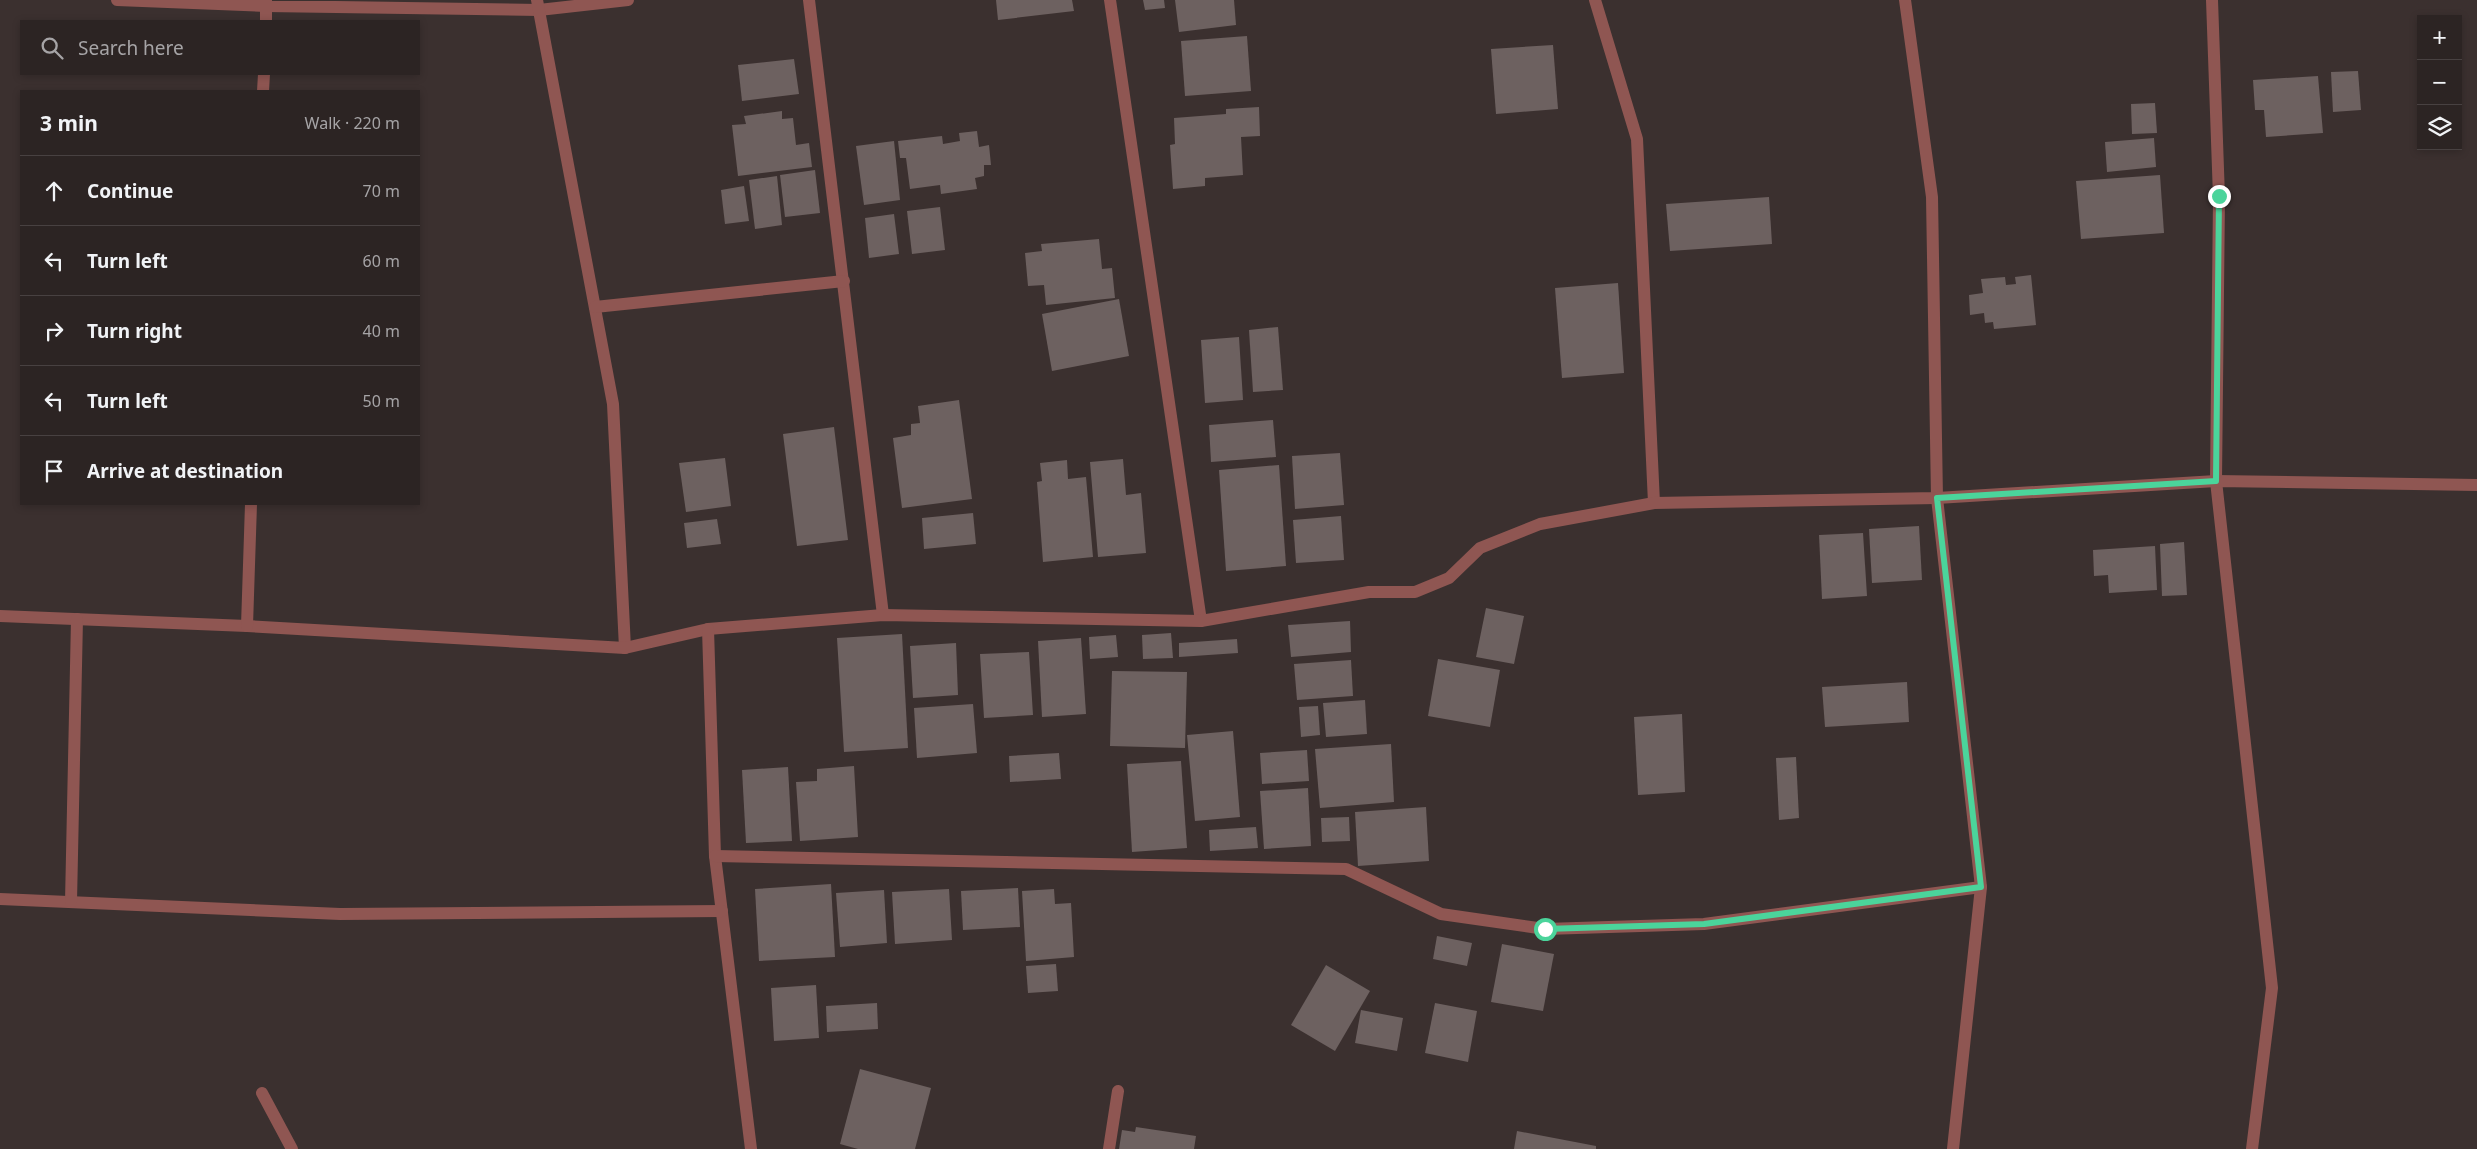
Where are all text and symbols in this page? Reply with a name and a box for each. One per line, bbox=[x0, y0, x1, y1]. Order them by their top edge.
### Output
map controls bbox=[2417, 15, 2462, 150]
button: + bbox=[2417, 15, 2462, 60]
search box bbox=[20, 20, 420, 75]
icon: search bbox=[38, 34, 66, 62]
text: Search here bbox=[78, 35, 184, 61]
button: − bbox=[2417, 60, 2462, 105]
button: layers bbox=[2417, 105, 2462, 150]
text: 3 min bbox=[40, 109, 98, 137]
text: Walk · 220 m bbox=[305, 112, 400, 134]
icon: ahead bbox=[40, 177, 68, 205]
text: Continue bbox=[87, 178, 173, 204]
text: 70 m bbox=[363, 180, 400, 202]
route end bbox=[2208, 185, 2231, 208]
icon: left bbox=[40, 247, 68, 275]
text: Turn left bbox=[87, 248, 168, 274]
text: 60 m bbox=[363, 250, 400, 272]
icon: right bbox=[40, 317, 68, 345]
text: Turn right bbox=[87, 318, 182, 344]
text: 40 m bbox=[363, 320, 400, 342]
icon: left bbox=[40, 387, 68, 415]
text: Turn left bbox=[87, 388, 168, 414]
text: 50 m bbox=[363, 390, 400, 412]
icon: arrive bbox=[40, 457, 68, 485]
text: Arrive at destination bbox=[87, 458, 283, 484]
route start bbox=[1534, 918, 1557, 941]

